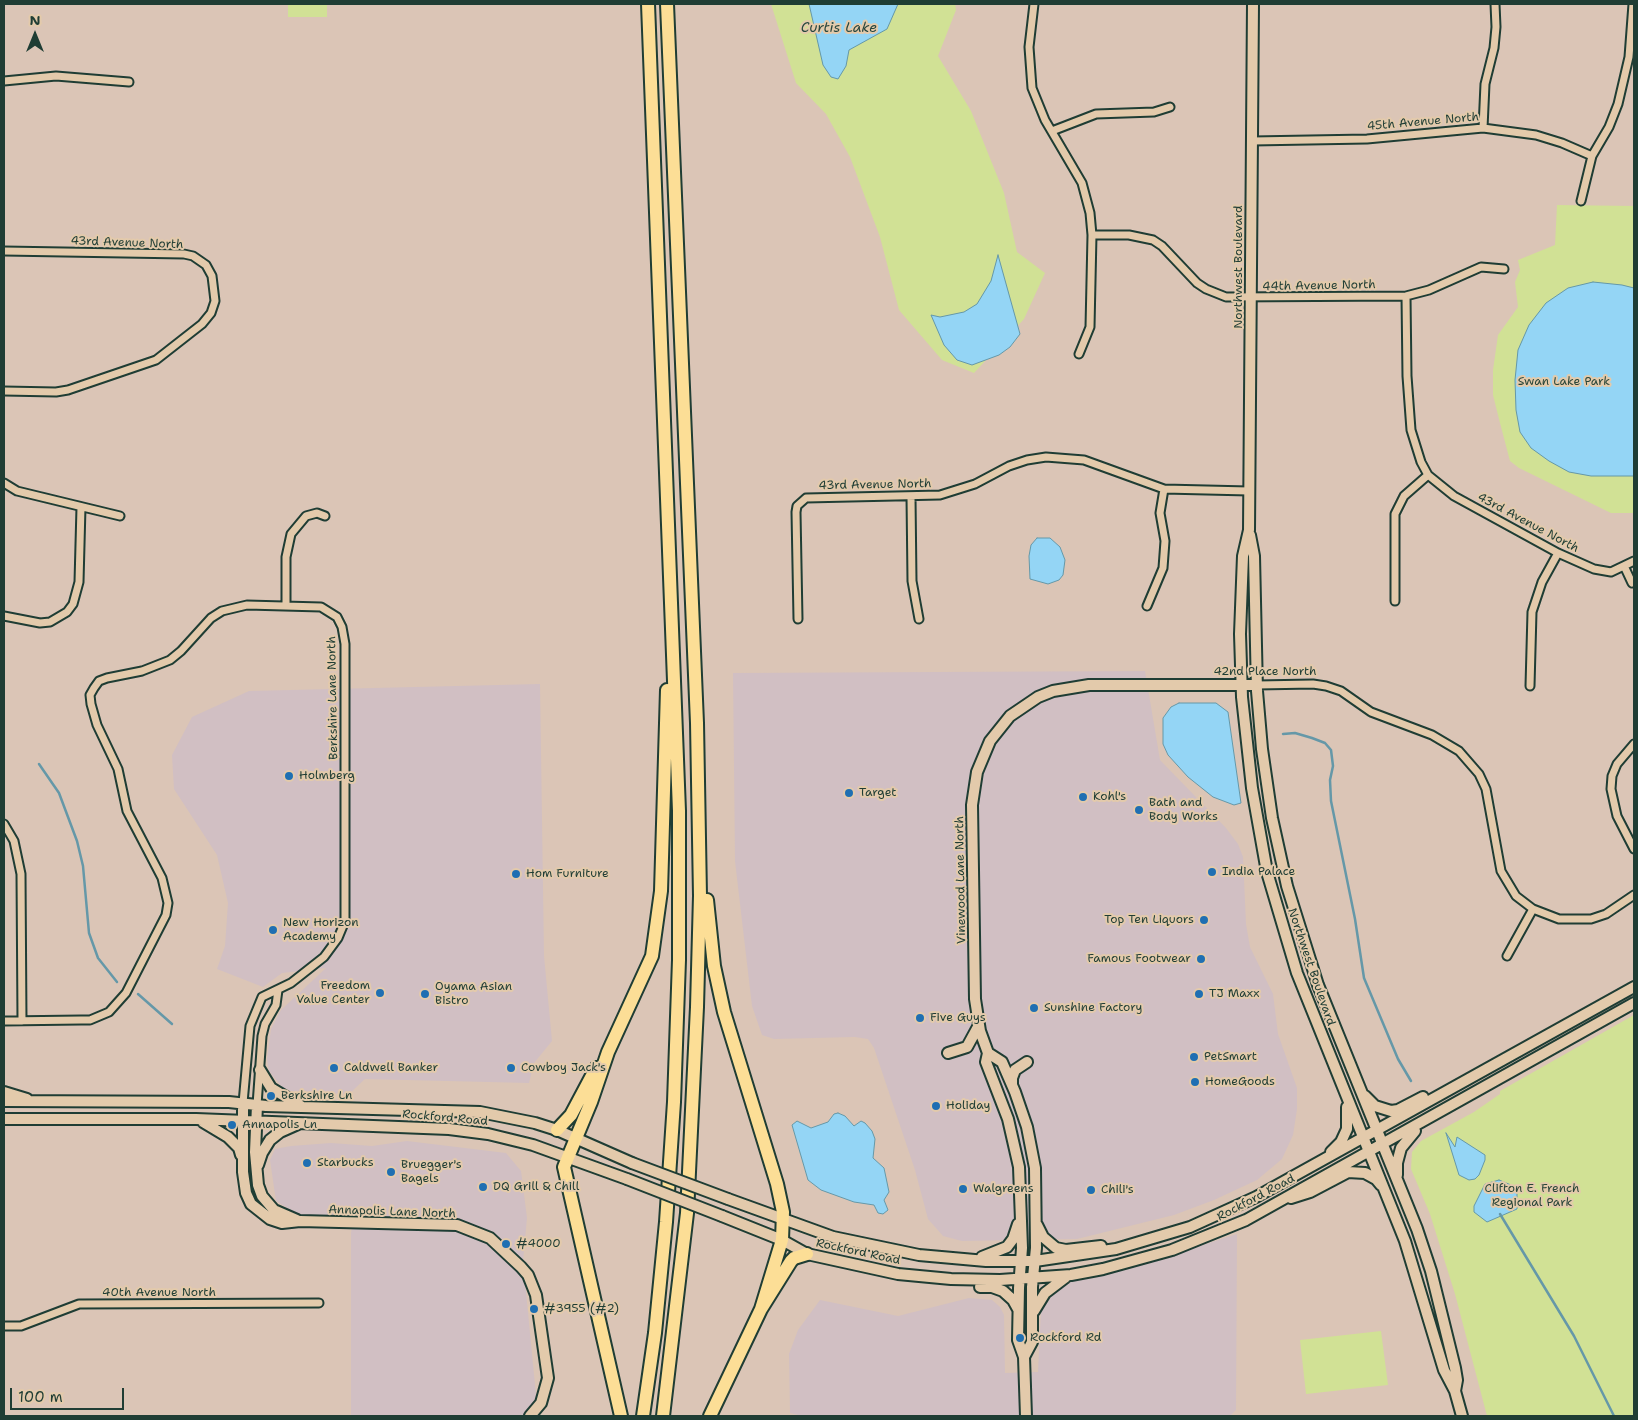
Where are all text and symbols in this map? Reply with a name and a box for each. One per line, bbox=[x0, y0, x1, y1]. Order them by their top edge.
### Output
north arrow bbox=[10, 10, 60, 60]
text: N bbox=[29, 11, 41, 29]
water label: Curtis Lake bbox=[801, 20, 877, 36]
street label: 45th Avenue North bbox=[1366, 110, 1480, 134]
street label: Northwest Boulevard bbox=[1232, 205, 1246, 329]
street label: 43rd Avenue North bbox=[70, 234, 184, 252]
street label: 44th Avenue North bbox=[1262, 278, 1376, 294]
park label: Swan Lake Park bbox=[1518, 375, 1610, 389]
street label: 43rd Avenue North bbox=[818, 477, 932, 493]
street label: 43rd Avenue North bbox=[1475, 490, 1581, 556]
street label: Berkshire Lane North bbox=[325, 636, 341, 760]
street label: 42nd Place North bbox=[1213, 665, 1317, 679]
place label: Holmberg bbox=[299, 769, 355, 783]
marker: Holmberg bbox=[283, 770, 295, 782]
place label: Target bbox=[859, 786, 897, 800]
marker: Target bbox=[843, 787, 855, 799]
place label: Kohl's bbox=[1093, 790, 1126, 804]
marker: Kohl's bbox=[1077, 791, 1089, 803]
place label: Bath and Body Works bbox=[1149, 796, 1218, 824]
marker: Bath and Body Works bbox=[1133, 804, 1145, 816]
street label: Vinewood Lane North bbox=[953, 816, 969, 944]
place label: India Palace bbox=[1222, 865, 1295, 879]
marker: India Palace bbox=[1206, 866, 1218, 878]
place label: Hom Furniture bbox=[526, 867, 609, 881]
marker: Hom Furniture bbox=[510, 868, 522, 880]
street label: Northwest Boulevard bbox=[1284, 906, 1338, 1028]
place label: Top Ten Liquors bbox=[1104, 913, 1194, 927]
marker: Top Ten Liquors bbox=[1198, 914, 1210, 926]
place label: New Horizon Academy bbox=[283, 916, 359, 944]
marker: New Horizon Academy bbox=[267, 924, 279, 936]
place label: Famous Footwear bbox=[1087, 952, 1191, 966]
marker: Famous Footwear bbox=[1195, 953, 1207, 965]
place label: Freedom Value Center bbox=[296, 979, 370, 1007]
place label: Oyama Asian Bistro bbox=[435, 980, 512, 1008]
marker: Freedom Value Center bbox=[374, 987, 386, 999]
place label: TJ Maxx bbox=[1209, 987, 1260, 1001]
marker: Oyama Asian Bistro bbox=[419, 988, 431, 1000]
marker: TJ Maxx bbox=[1193, 988, 1205, 1000]
place label: Sunshine Factory bbox=[1044, 1001, 1143, 1015]
marker: Sunshine Factory bbox=[1028, 1002, 1040, 1014]
place label: Five Guys bbox=[930, 1011, 986, 1025]
marker: Five Guys bbox=[914, 1012, 926, 1024]
place label: PetSmart bbox=[1204, 1050, 1257, 1064]
marker: PetSmart bbox=[1188, 1051, 1200, 1063]
place label: Caldwell Banker bbox=[344, 1061, 438, 1075]
place label: Cowboy Jack's bbox=[521, 1061, 606, 1075]
marker: Caldwell Banker bbox=[328, 1062, 340, 1074]
marker: Cowboy Jack's bbox=[505, 1062, 517, 1074]
place label: HomeGoods bbox=[1205, 1075, 1275, 1089]
marker: HomeGoods bbox=[1189, 1076, 1201, 1088]
place label: Berkshire Ln bbox=[281, 1089, 352, 1103]
marker: Berkshire Ln bbox=[265, 1090, 277, 1102]
place label: Holiday bbox=[946, 1099, 990, 1113]
marker: Holiday bbox=[930, 1100, 942, 1112]
street label: Rockford Road bbox=[402, 1107, 488, 1129]
place label: Annapolis Ln bbox=[242, 1118, 317, 1132]
marker: Annapolis Ln bbox=[226, 1119, 238, 1131]
place label: Starbucks bbox=[317, 1156, 374, 1170]
marker: Starbucks bbox=[301, 1157, 313, 1169]
place label: Bruegger's Bagels bbox=[401, 1158, 462, 1186]
marker: Bruegger's Bagels bbox=[385, 1166, 397, 1178]
street label: Rockford Road bbox=[1215, 1171, 1297, 1225]
place label: DQ Grill & Chill bbox=[493, 1180, 579, 1194]
marker: DQ Grill & Chill bbox=[477, 1181, 489, 1193]
place label: Walgreens bbox=[973, 1182, 1034, 1196]
park label: Clifton E. French Regional Park bbox=[1485, 1182, 1579, 1210]
marker: Walgreens bbox=[957, 1183, 969, 1195]
place label: Chili's bbox=[1101, 1183, 1134, 1197]
marker: Chili's bbox=[1085, 1184, 1097, 1196]
street label: Annapolis Lane North bbox=[328, 1203, 456, 1221]
street label: Rockford Road bbox=[815, 1236, 901, 1268]
place label: #4000 bbox=[516, 1237, 561, 1251]
marker: #4000 bbox=[500, 1238, 512, 1250]
street label: 40th Avenue North bbox=[102, 1286, 216, 1300]
place label: #3955 (#2) bbox=[544, 1302, 619, 1316]
marker: #3955 (#2) bbox=[528, 1303, 540, 1315]
place label: Rockford Rd bbox=[1030, 1331, 1101, 1345]
marker: Rockford Rd bbox=[1014, 1332, 1026, 1344]
scale bar bbox=[12, 1378, 126, 1410]
text: 100 m bbox=[18, 1387, 63, 1407]

